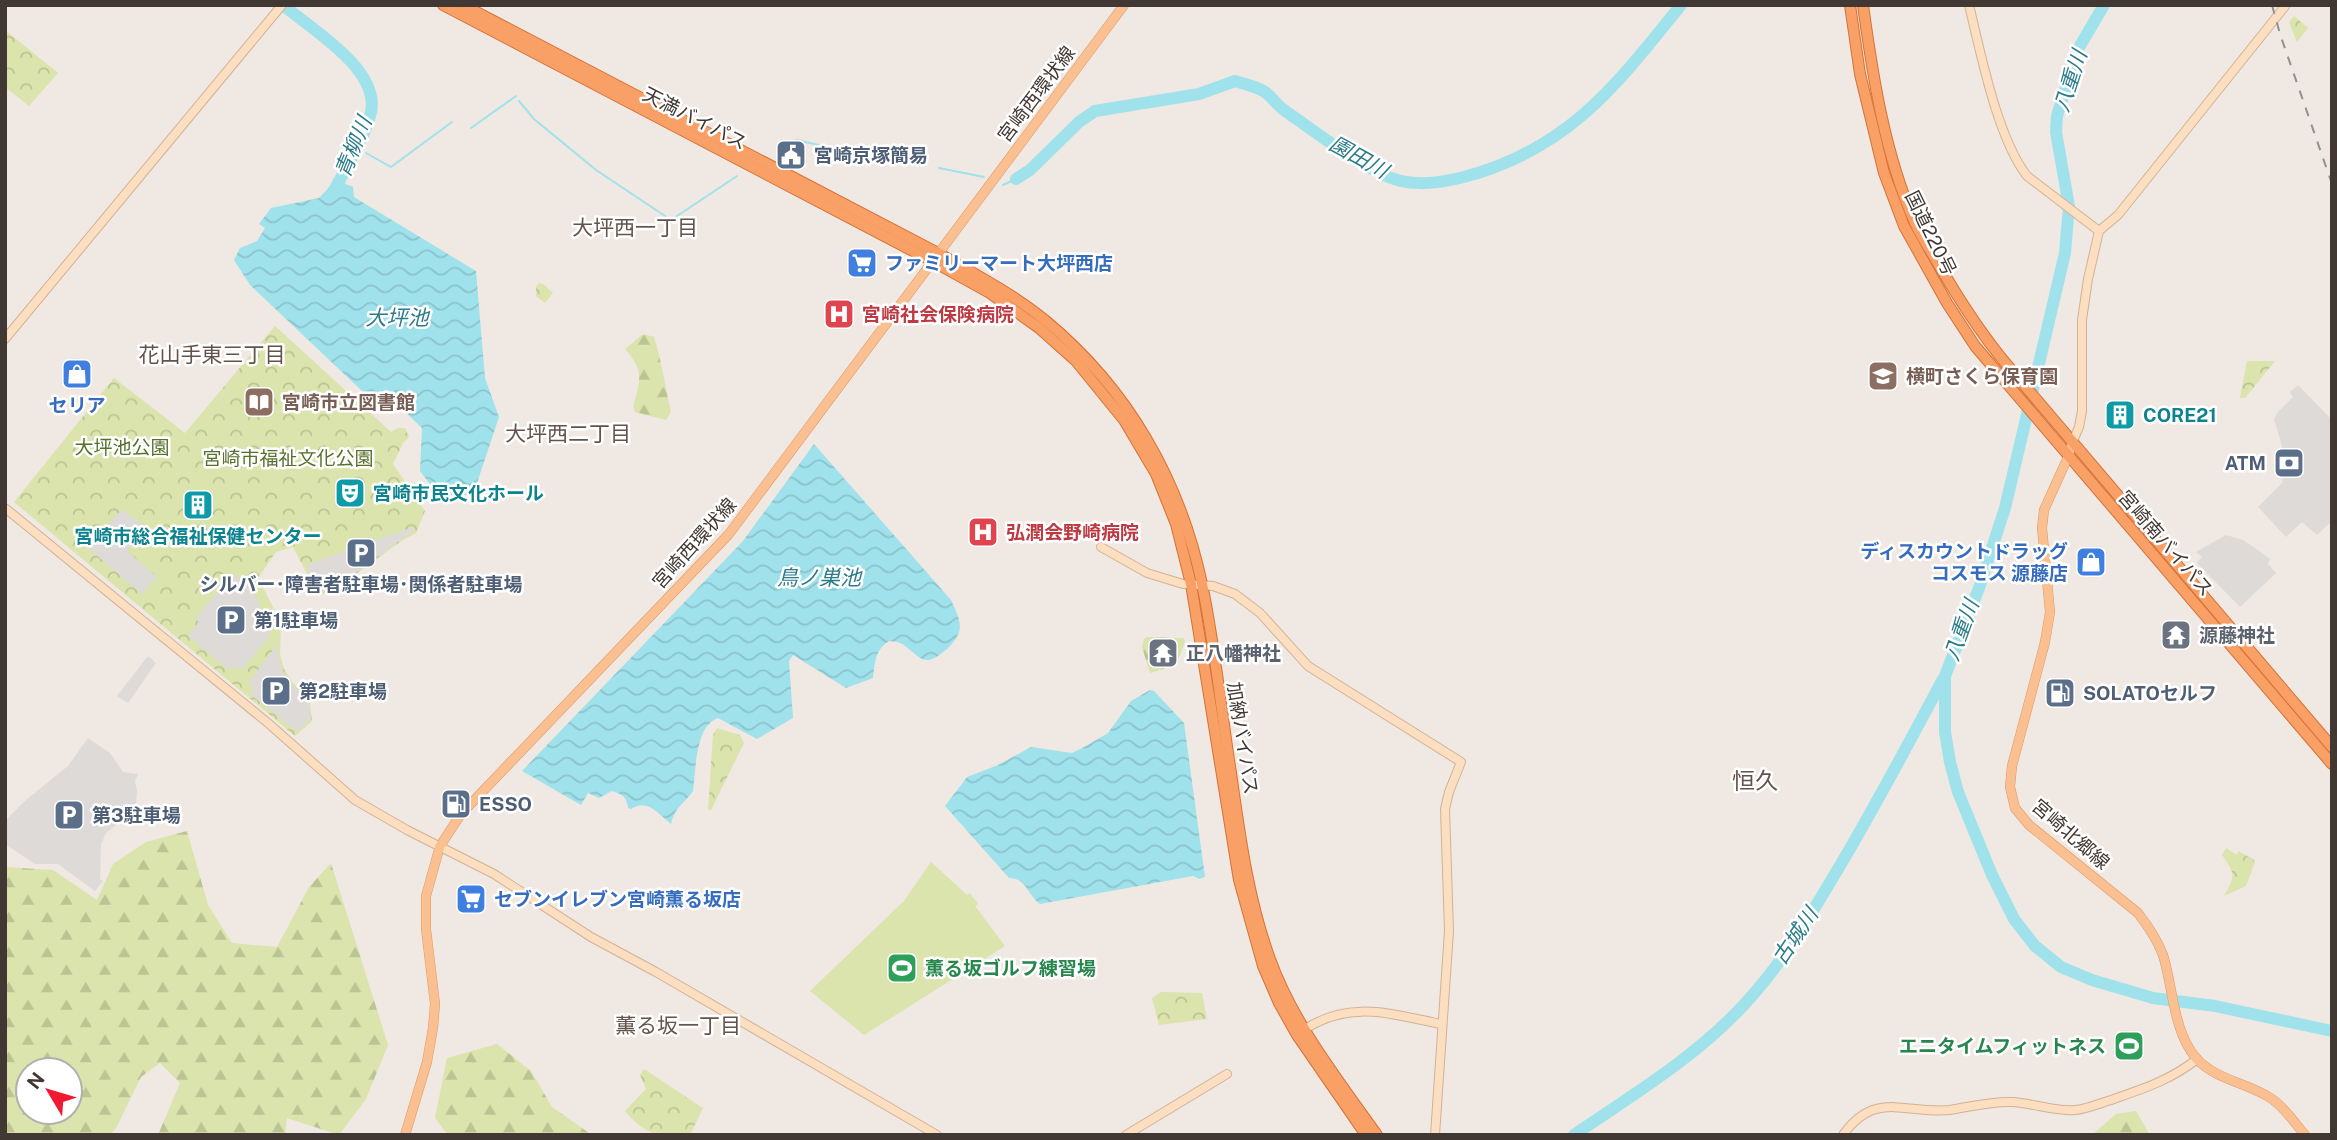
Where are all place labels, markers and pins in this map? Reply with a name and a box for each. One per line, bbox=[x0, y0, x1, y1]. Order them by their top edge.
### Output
public building icon: 宮崎京塚簡易 bbox=[774, 138, 808, 172]
place label: 宮崎京塚簡易 bbox=[814, 144, 928, 166]
supermarket icon: ファミリーマート大坪西店 bbox=[845, 246, 879, 280]
place label: ファミリーマート大坪西店 bbox=[885, 252, 1113, 274]
hospital icon: 宮崎社会保険病院 bbox=[822, 297, 856, 331]
place label: 宮崎社会保険病院 bbox=[862, 303, 1014, 325]
shop icon: セリア bbox=[60, 357, 94, 391]
school or university icon: 横町さくら保育園 bbox=[1866, 359, 1900, 393]
place label: 横町さくら保育園 bbox=[1906, 365, 2058, 387]
library icon: 宮崎市立図書館 bbox=[242, 385, 276, 419]
place label: 宮崎市立図書館 bbox=[282, 391, 415, 413]
place label: セリア bbox=[48, 394, 106, 416]
building icon: CORE21 bbox=[2103, 398, 2137, 432]
place label: CORE21 bbox=[2143, 404, 2217, 426]
bank icon: ATM bbox=[2272, 446, 2306, 480]
place label: ATM bbox=[2225, 452, 2266, 474]
theatre icon: 宮崎市民文化ホール bbox=[333, 476, 367, 510]
place label: 宮崎市民文化ホール bbox=[373, 482, 544, 504]
building icon: 宮崎市総合福祉保健センター bbox=[181, 488, 215, 522]
hospital icon: 弘潤会野崎病院 bbox=[966, 515, 1000, 549]
place label: 弘潤会野崎病院 bbox=[1006, 521, 1139, 543]
place label: 宮崎市総合福祉保健センター bbox=[74, 525, 322, 547]
parking icon: シルバー･障害者駐車場･関係者駐車場 bbox=[344, 536, 378, 570]
place label: ディスカウントドラッグ コスモス 源藤店 bbox=[1860, 540, 2068, 584]
shop icon: ディスカウントドラッグ コスモス 源藤店 bbox=[2074, 545, 2108, 579]
place label: シルバー･障害者駐車場･関係者駐車場 bbox=[199, 573, 523, 595]
parking icon: 第1駐車場 bbox=[214, 603, 248, 637]
place label: 第1駐車場 bbox=[254, 609, 338, 631]
temple icon: 源藤神社 bbox=[2159, 618, 2193, 652]
place label: 源藤神社 bbox=[2199, 624, 2275, 646]
temple icon: 正八幡神社 bbox=[1146, 636, 1180, 670]
place label: 正八幡神社 bbox=[1186, 642, 1281, 664]
parking icon: 第2駐車場 bbox=[259, 674, 293, 708]
fuel station icon: SOLATOセルフ bbox=[2043, 676, 2077, 710]
place label: 第2駐車場 bbox=[299, 680, 387, 702]
place label: SOLATOセルフ bbox=[2083, 682, 2217, 704]
fuel station icon: ESSO bbox=[439, 787, 473, 821]
place label: ESSO bbox=[479, 793, 532, 815]
parking icon: 第3駐車場 bbox=[52, 798, 86, 832]
place label: 第3駐車場 bbox=[92, 804, 181, 826]
supermarket icon: セブンイレブン宮崎薫る坂店 bbox=[454, 882, 488, 916]
place label: セブンイレブン宮崎薫る坂店 bbox=[494, 888, 741, 910]
sports icon: 薫る坂ゴルフ練習場 bbox=[885, 951, 919, 985]
place label: 薫る坂ゴルフ練習場 bbox=[925, 957, 1096, 979]
sports icon: エニタイムフィットネス bbox=[2112, 1029, 2146, 1063]
place label: エニタイムフィットネス bbox=[1899, 1035, 2106, 1057]

